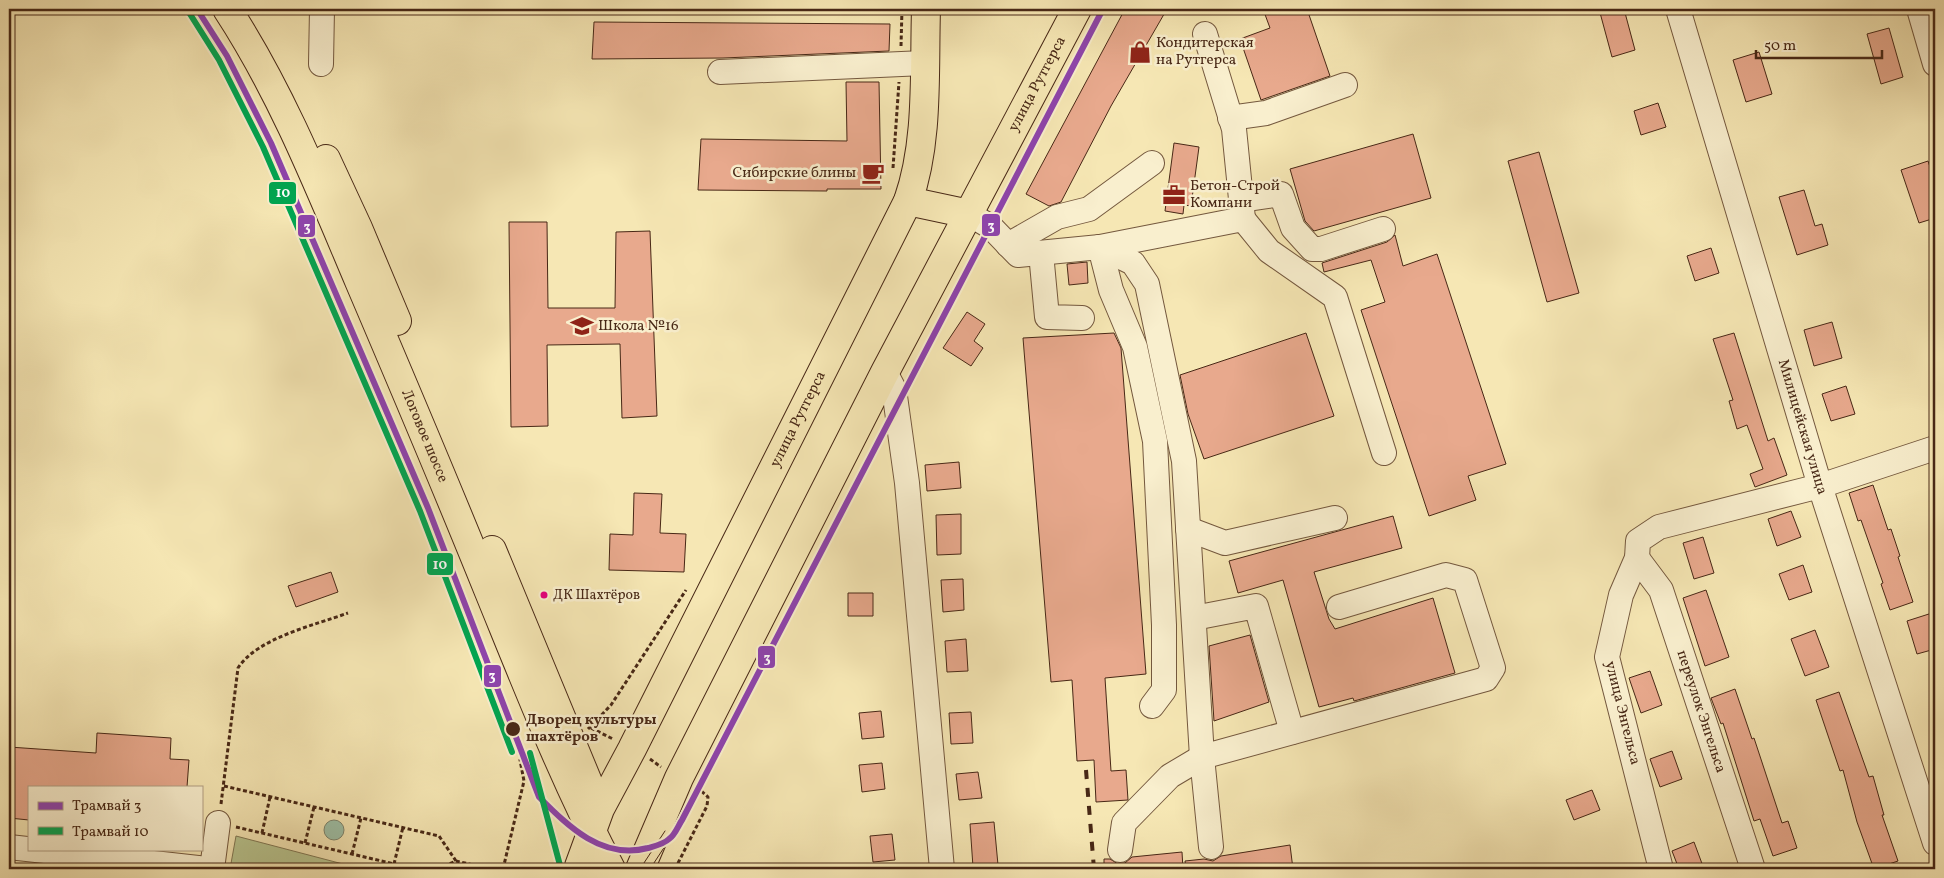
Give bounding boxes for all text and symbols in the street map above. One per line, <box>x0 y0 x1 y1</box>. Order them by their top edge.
scale bar <box>1756 28 1883 60</box>
street label: улица Рутгерса <box>1003 32 1071 136</box>
place label: Кондитерская на Рутгерса <box>1156 33 1254 71</box>
text: 50 m <box>1764 36 1796 57</box>
shop icon: Кондитерская на Рутгерса <box>1127 39 1153 65</box>
cafe icon: Сибирские блины <box>860 160 886 186</box>
place label: Сибирские блины <box>732 163 856 184</box>
place label: Бетон-Строй Компани <box>1190 176 1280 214</box>
line badge: 10 <box>268 181 297 205</box>
office icon: Бетон-Строй Компани <box>1161 182 1187 208</box>
text: 10 <box>276 184 290 203</box>
line badge: 3 <box>981 213 1001 237</box>
line badge: 3 <box>297 214 316 238</box>
text: 3 <box>987 217 995 236</box>
text: 3 <box>303 218 311 237</box>
school or university icon: Школа №16 <box>569 313 595 339</box>
place label: Школа №16 <box>598 316 678 337</box>
street label: Милицейская улица <box>1772 357 1833 497</box>
street label: улица Рутгерса <box>765 367 831 471</box>
street label: Логовое шоссе <box>396 386 453 486</box>
line badge: 10 <box>426 552 454 576</box>
text: 10 <box>433 556 447 575</box>
place label: ДК Шахтёров <box>553 586 640 605</box>
marker: ДК Шахтёров <box>539 590 549 600</box>
line badge: 3 <box>757 645 776 669</box>
street label: переулок Энгельса <box>1671 648 1731 776</box>
text: 3 <box>763 649 771 668</box>
street label: улица Энгельса <box>1599 659 1645 767</box>
line badge: 3 <box>483 664 502 688</box>
text: 3 <box>488 667 496 686</box>
place label: Дворец культуры шахтёров <box>526 710 657 748</box>
marker: Дворец культуры шахтёров <box>504 720 522 738</box>
legend <box>28 786 202 850</box>
text: Трамвай 3 <box>72 796 141 817</box>
text: Трамвай 10 <box>72 822 149 843</box>

